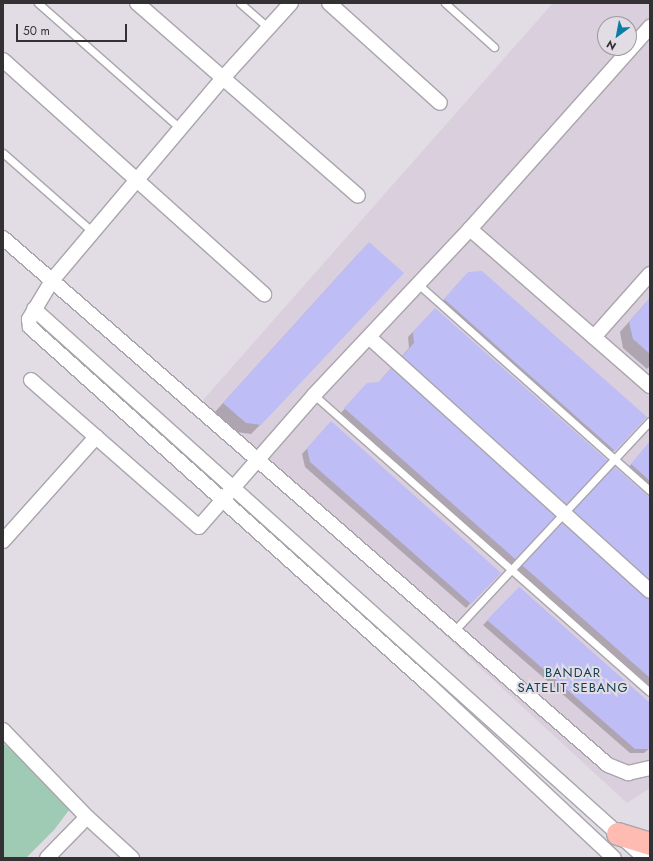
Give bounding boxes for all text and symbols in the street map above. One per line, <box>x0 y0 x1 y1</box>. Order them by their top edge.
scale bar <box>18 16 129 42</box>
north arrow <box>597 16 637 56</box>
text: 50 m <box>23 22 50 40</box>
text: N <box>603 36 619 54</box>
district label: BANDAR SATELIT SEBANG <box>517 666 629 697</box>

